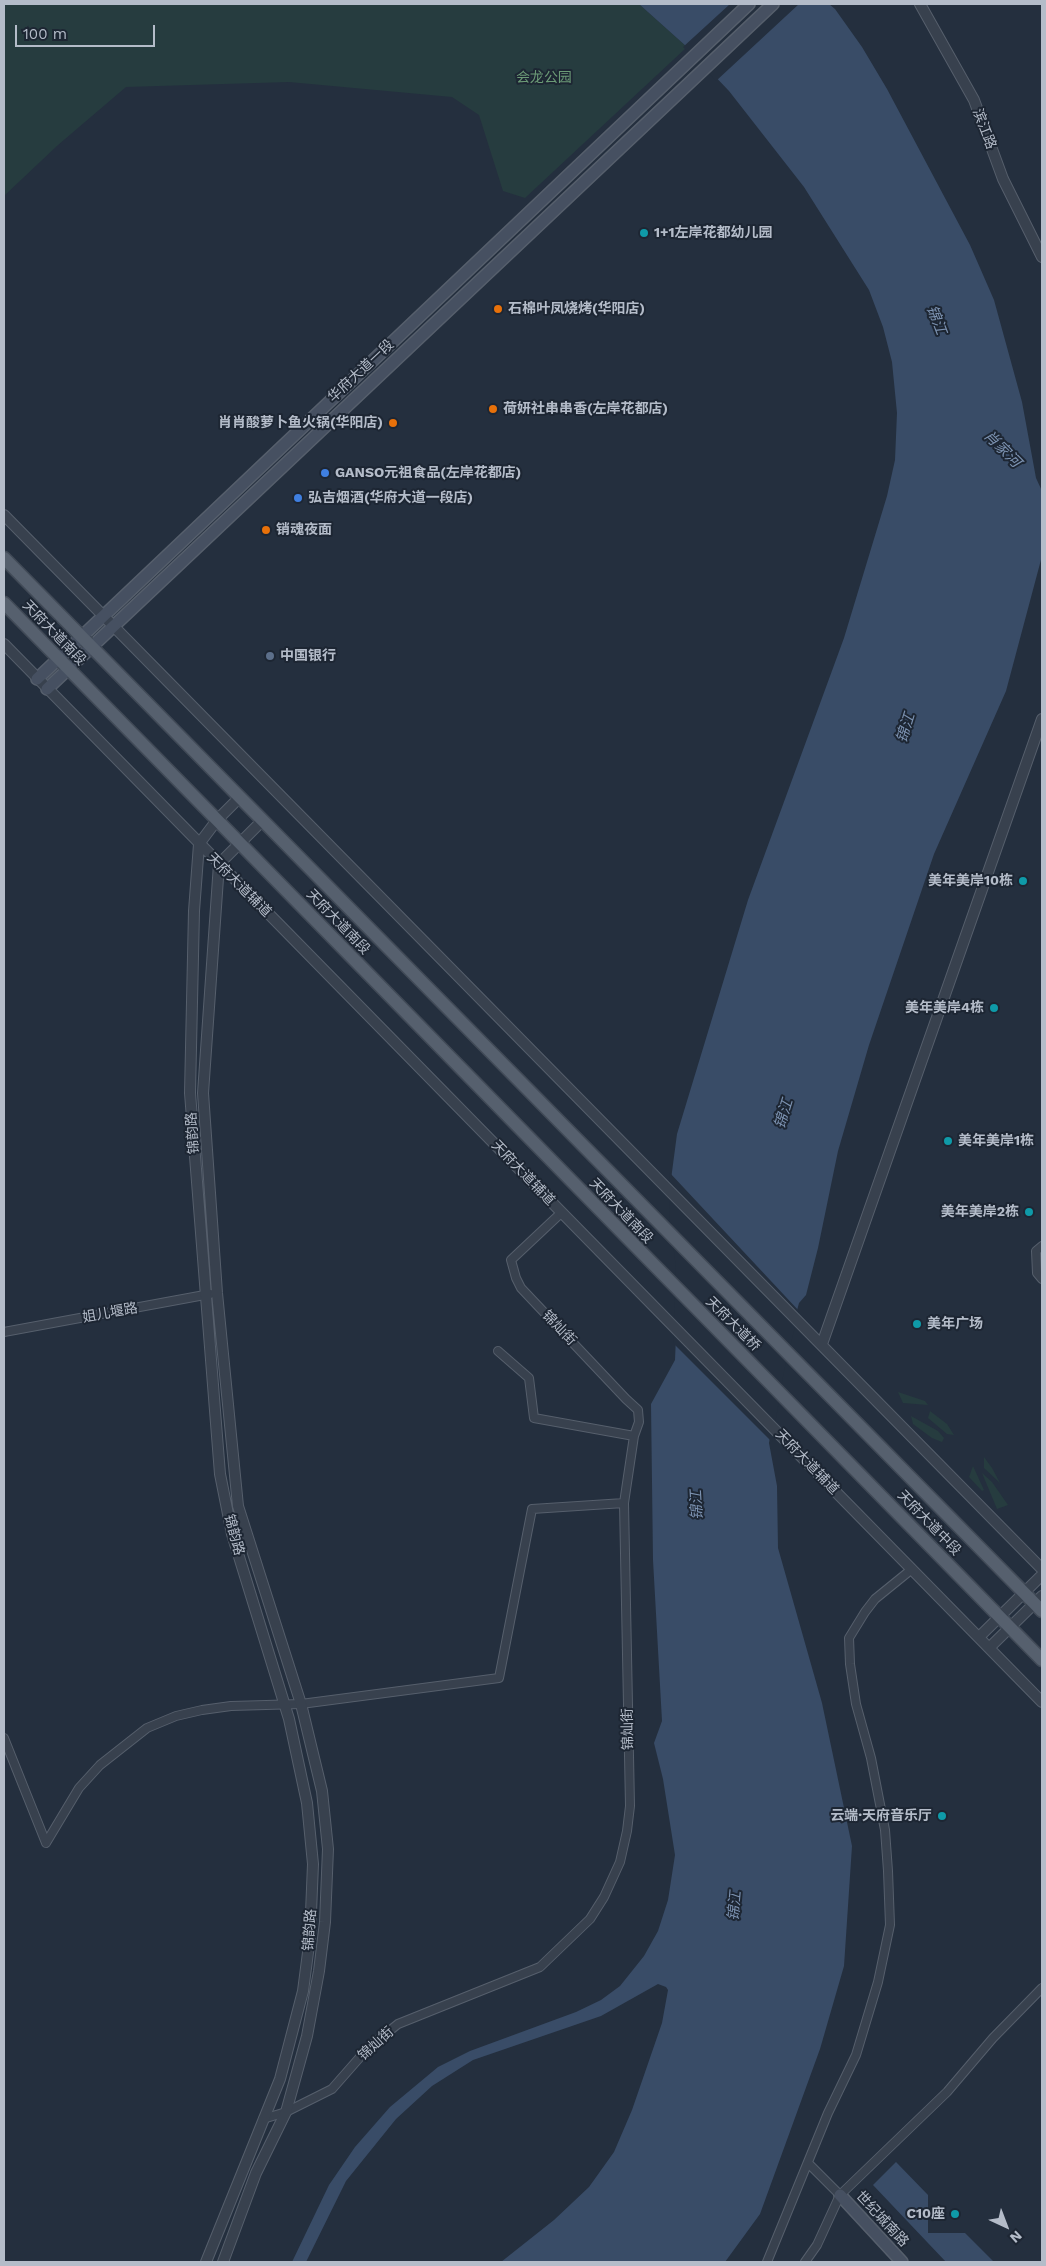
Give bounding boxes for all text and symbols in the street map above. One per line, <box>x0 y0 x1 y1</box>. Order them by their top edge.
scale bar <box>18 15 158 47</box>
text: 100 m <box>23 25 67 43</box>
park label: 会龙公园 <box>516 70 572 86</box>
street label: 滨江路 <box>969 106 999 152</box>
place label: 1+1左岸花都幼儿园 <box>654 225 772 241</box>
marker: 1+1左岸花都幼儿园 <box>638 227 650 239</box>
place label: 石棉叶凤烧烤(华阳店) <box>508 301 645 317</box>
marker: 石棉叶凤烧烤(华阳店) <box>492 303 504 315</box>
water label: 锦江 <box>922 303 950 337</box>
street label: 华府大道一段 <box>325 336 397 406</box>
place label: 荷妍社串串香(左岸花都店) <box>503 401 668 417</box>
marker: 荷妍社串串香(左岸花都店) <box>487 403 499 415</box>
place label: 肖肖酸萝卜鱼火锅(华阳店) <box>218 415 383 431</box>
marker: 肖肖酸萝卜鱼火锅(华阳店) <box>387 417 399 429</box>
water label: 肖家河 <box>980 427 1024 471</box>
place label: GANSO元祖食品(左岸花都店) <box>335 465 521 481</box>
marker: GANSO元祖食品(左岸花都店) <box>319 467 331 479</box>
place label: 弘吉烟酒(华府大道一段店) <box>308 490 473 506</box>
marker: 弘吉烟酒(华府大道一段店) <box>292 492 304 504</box>
place label: 销魂夜面 <box>276 522 332 538</box>
marker: 销魂夜面 <box>260 524 272 536</box>
street label: 天府大道南段 <box>19 597 89 669</box>
place label: 中国银行 <box>280 648 336 664</box>
marker: 中国银行 <box>264 650 276 662</box>
water label: 锦江 <box>893 711 919 745</box>
street label: 天府大道辅道 <box>203 849 275 921</box>
place label: 美年美岸10栋 <box>928 873 1013 889</box>
marker: 美年美岸10栋 <box>1017 875 1029 887</box>
street label: 天府大道南段 <box>303 886 373 958</box>
place label: 美年美岸4栋 <box>905 1000 984 1016</box>
marker: 美年美岸4栋 <box>988 1002 1000 1014</box>
water label: 锦江 <box>771 1097 797 1131</box>
street label: 锦韵路 <box>183 1111 203 1155</box>
place label: 美年美岸1栋 <box>958 1133 1034 1149</box>
marker: 美年美岸1栋 <box>942 1135 954 1147</box>
street label: 天府大道辅道 <box>488 1137 558 1209</box>
street label: 天府大道南段 <box>586 1175 656 1247</box>
place label: 美年美岸2栋 <box>941 1204 1019 1220</box>
marker: 美年美岸2栋 <box>1023 1206 1035 1218</box>
street label: 天府大道桥 <box>702 1293 764 1355</box>
street label: 姐儿堰路 <box>81 1300 139 1326</box>
street label: 锦灿街 <box>538 1307 580 1349</box>
place label: 美年广场 <box>927 1316 983 1332</box>
marker: 美年广场 <box>911 1318 923 1330</box>
street label: 天府大道辅道 <box>772 1426 842 1498</box>
street label: 天府大道中段 <box>894 1487 964 1559</box>
water label: 锦江 <box>687 1490 707 1520</box>
street label: 锦韵路 <box>220 1513 248 1557</box>
street label: 锦灿街 <box>619 1708 637 1750</box>
place label: 云端·天府音乐厅 <box>830 1808 932 1824</box>
marker: 云端·天府音乐厅 <box>936 1810 948 1822</box>
water label: 锦江 <box>725 1890 745 1922</box>
street label: 锦韵路 <box>300 1908 320 1952</box>
street label: 锦灿街 <box>355 2024 397 2064</box>
street label: 世纪城南路 <box>852 2188 912 2250</box>
north arrow <box>981 2201 1031 2251</box>
place label: C10座 <box>906 2206 945 2222</box>
marker: C10座 <box>949 2208 961 2220</box>
text: N <box>1007 2228 1025 2246</box>

